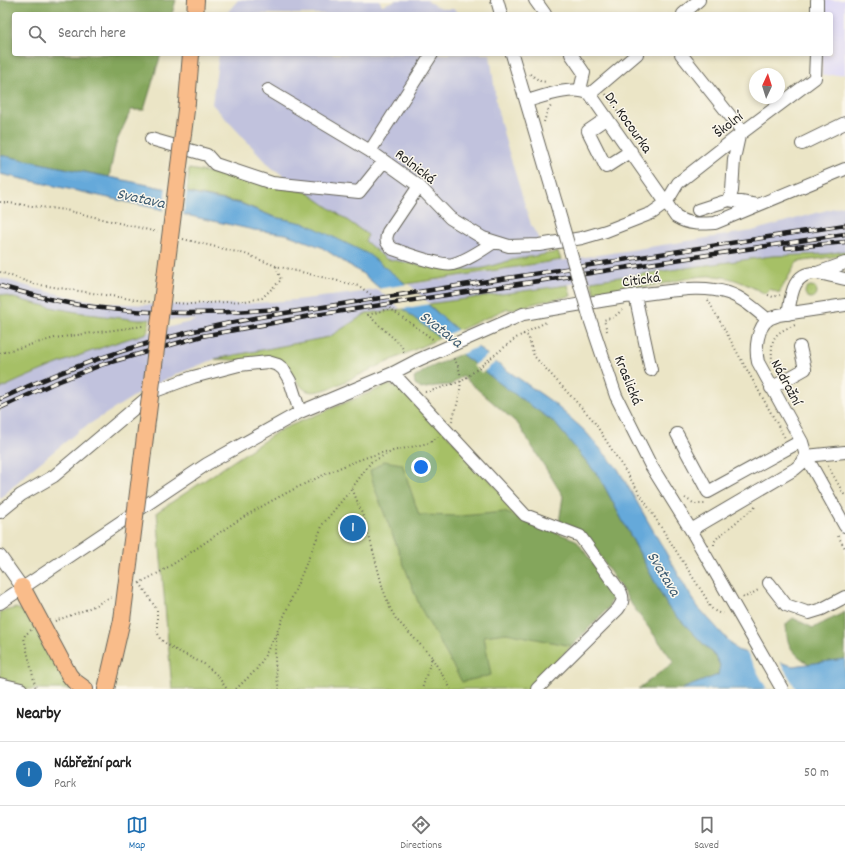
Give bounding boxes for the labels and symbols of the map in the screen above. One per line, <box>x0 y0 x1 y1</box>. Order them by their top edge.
north arrow <box>749 68 785 104</box>
street label: Dr. Kocourka <box>598 88 657 159</box>
street label: Školní <box>710 106 750 144</box>
street label: Rolnická <box>390 144 440 191</box>
water label: Svatava <box>114 183 168 216</box>
street label: Citická <box>621 267 662 295</box>
water label: Svatava <box>414 306 468 355</box>
street label: Kraslická <box>607 353 647 409</box>
street label: Nádražní <box>764 356 807 411</box>
your location <box>411 457 431 477</box>
pin: 1 <box>340 513 366 543</box>
water label: Svatava <box>640 547 686 602</box>

